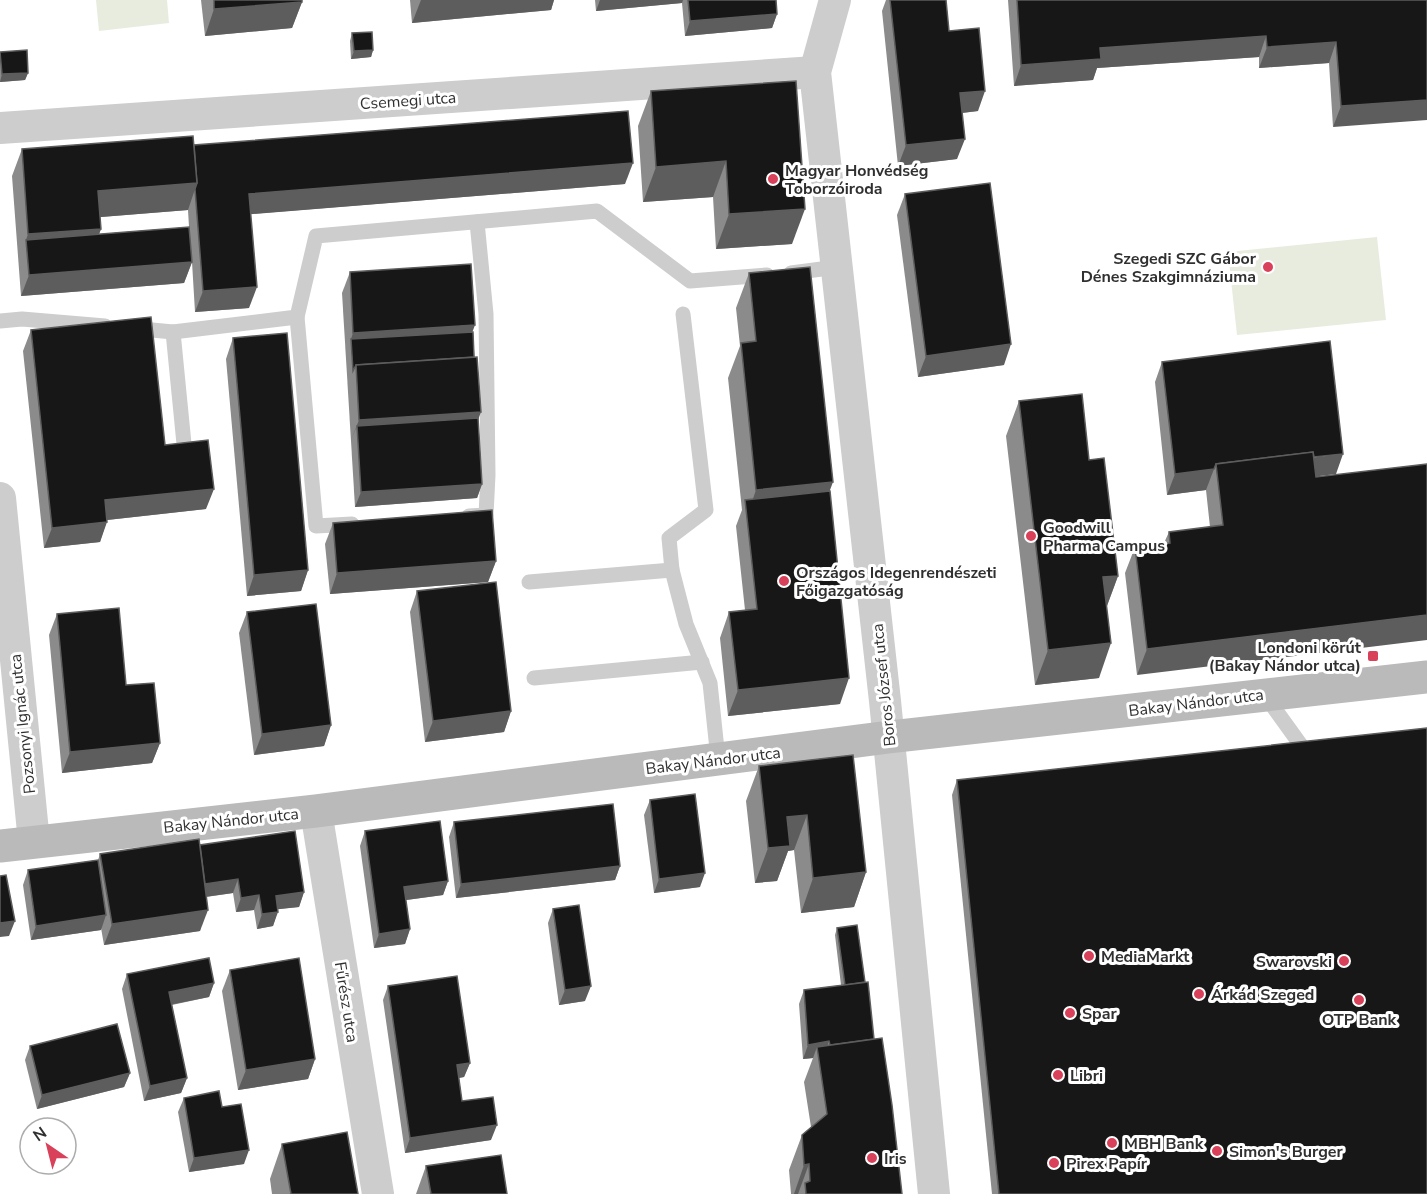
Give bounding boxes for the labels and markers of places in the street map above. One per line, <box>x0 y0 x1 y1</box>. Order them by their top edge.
place label: Magyar Honvédség Toborzóiroda <box>785 160 928 200</box>
marker: Magyar Honvédség Toborzóiroda <box>766 172 780 186</box>
place label: Szegedi SZC Gábor Dénes Szakgimnáziuma <box>1081 248 1257 288</box>
marker: Szegedi SZC Gábor Dénes Szakgimnáziuma <box>1261 260 1275 274</box>
place label: Goodwill Pharma Campus <box>1043 517 1165 557</box>
marker: Goodwill Pharma Campus <box>1024 529 1038 543</box>
place label: Országos Idegenrendészeti Főigazgatóság <box>796 562 997 602</box>
marker: Országos Idegenrendészeti Főigazgatóság <box>777 574 791 588</box>
place label: Londoni körút (Bakay Nándor utca) <box>1209 637 1362 677</box>
marker: Londoni körút (Bakay Nándor utca) <box>1366 649 1380 663</box>
place label: MediaMarkt <box>1101 946 1190 968</box>
marker: MediaMarkt <box>1082 949 1096 963</box>
place label: Swarovski <box>1256 951 1332 973</box>
marker: Swarovski <box>1337 954 1351 968</box>
place label: Árkád Szeged <box>1211 984 1314 1006</box>
marker: Árkád Szeged <box>1192 987 1206 1001</box>
marker: OTP Bank <box>1352 993 1366 1007</box>
place label: Spar <box>1082 1003 1117 1025</box>
marker: Spar <box>1063 1006 1077 1020</box>
place label: OTP Bank <box>1322 1009 1397 1031</box>
place label: Libri <box>1070 1065 1103 1087</box>
marker: Libri <box>1051 1068 1065 1082</box>
place label: MBH Bank <box>1124 1133 1204 1155</box>
marker: MBH Bank <box>1105 1136 1119 1150</box>
place label: Simon's Burger <box>1229 1141 1344 1163</box>
marker: Simon's Burger <box>1210 1144 1224 1158</box>
place label: Iris <box>884 1148 907 1170</box>
marker: Iris <box>865 1151 879 1165</box>
place label: Pirex Papír <box>1066 1153 1148 1175</box>
marker: Pirex Papír <box>1047 1156 1061 1170</box>

